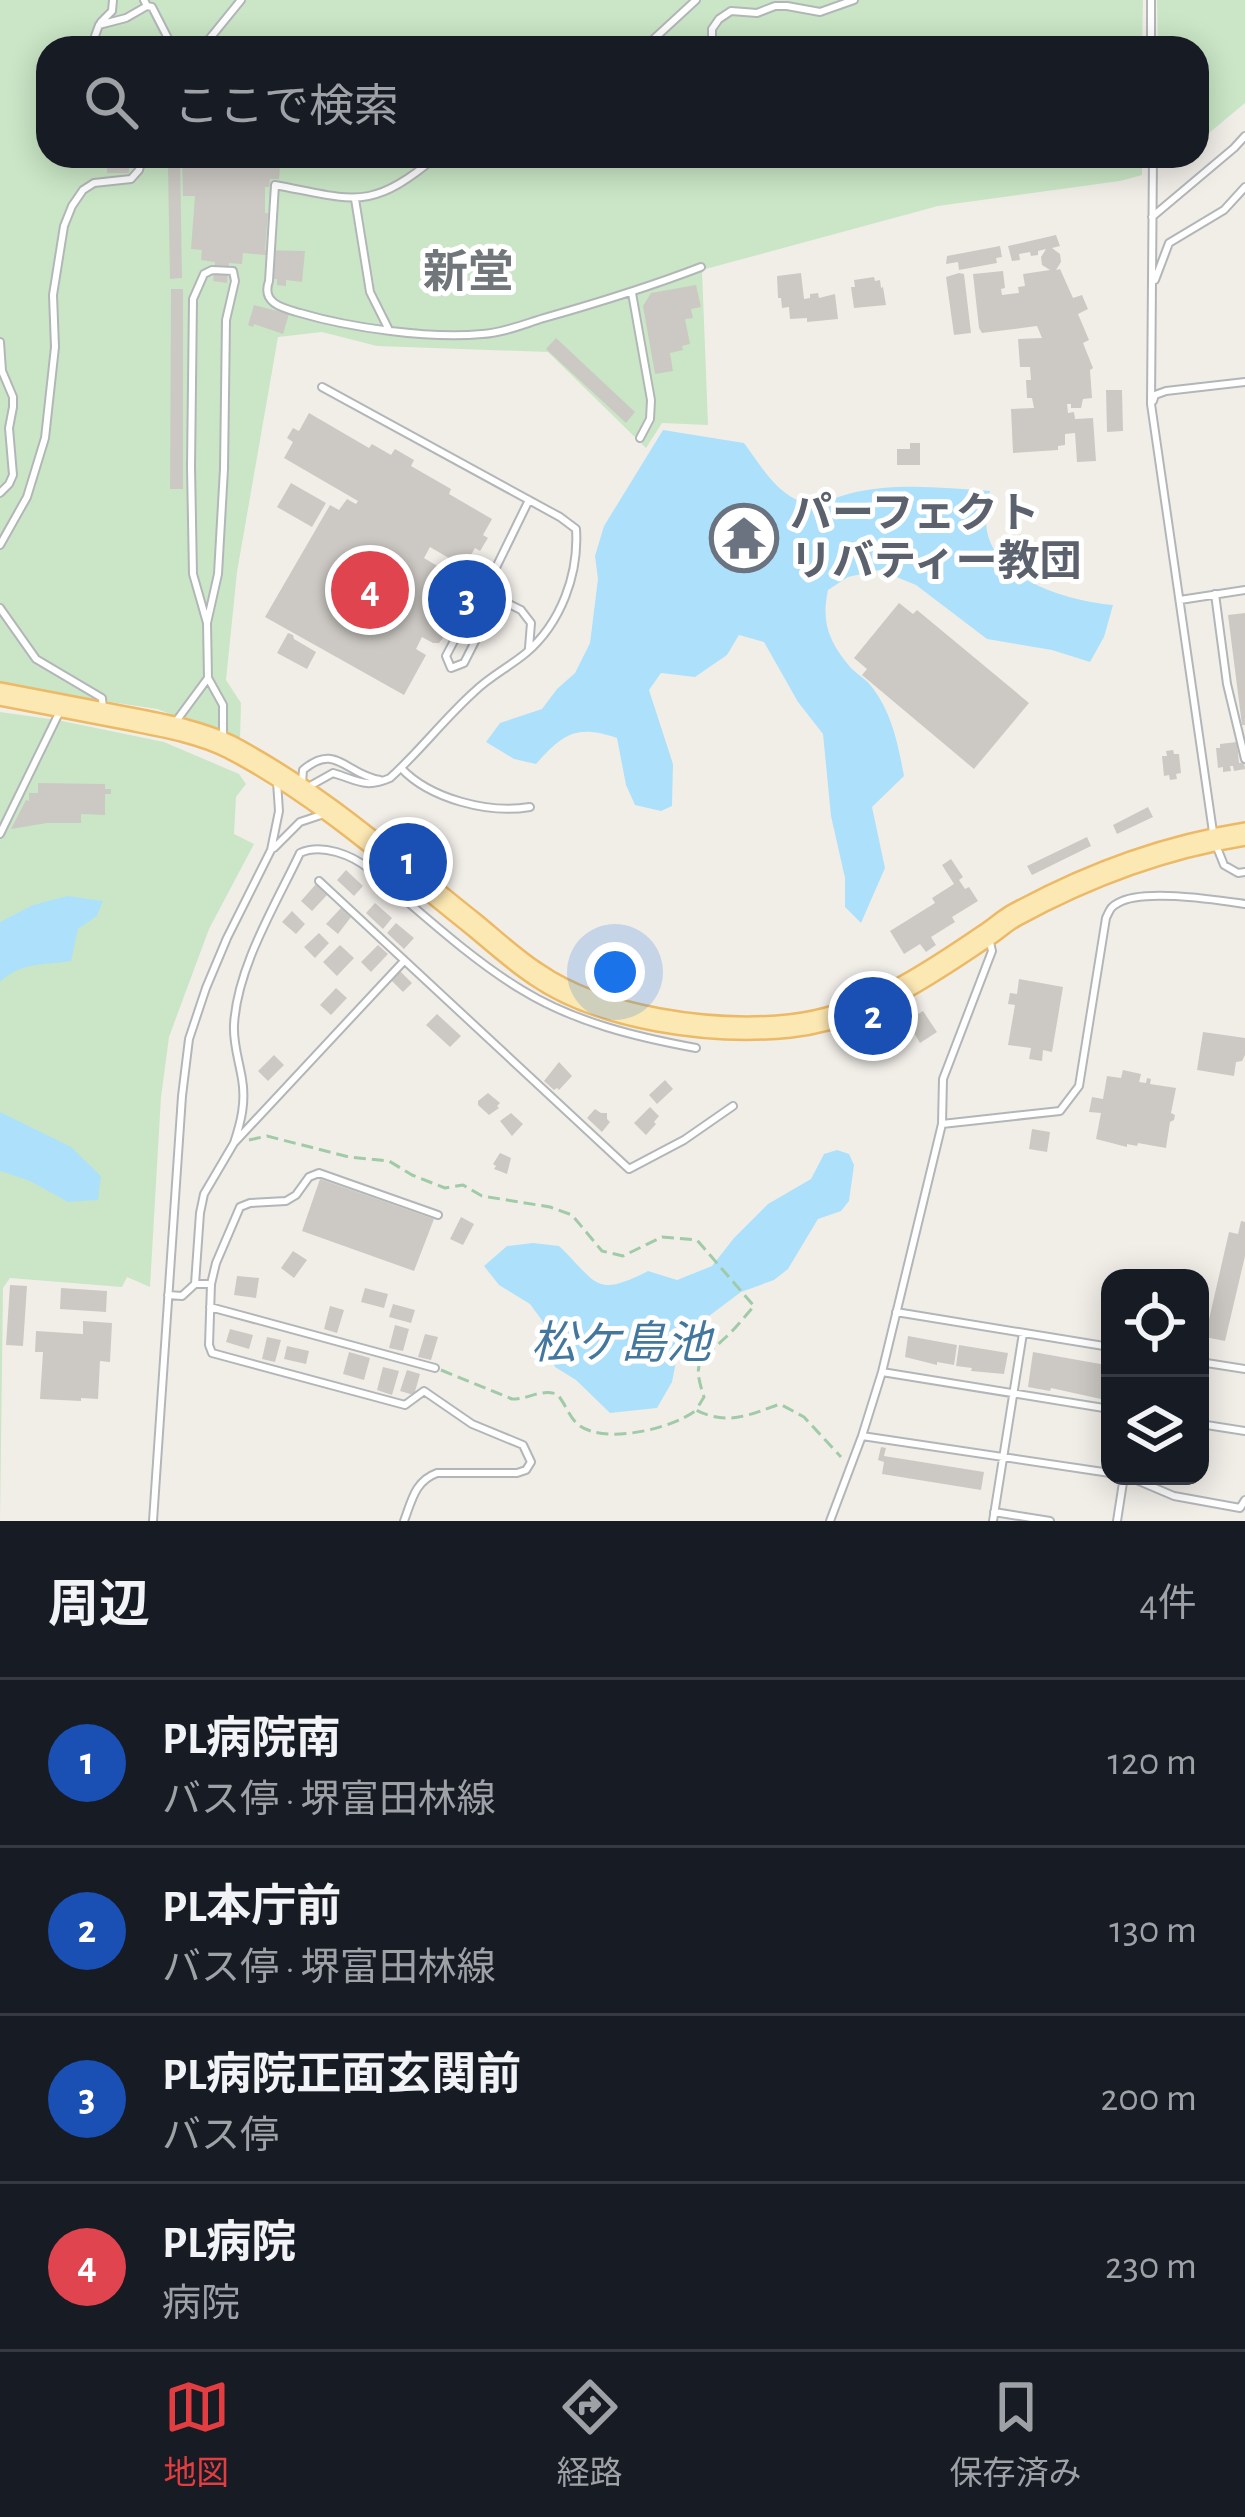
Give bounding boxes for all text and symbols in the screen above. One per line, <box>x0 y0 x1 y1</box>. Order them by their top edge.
search box <box>36 36 1209 168</box>
icon: search <box>78 69 144 135</box>
text: ここで検索 <box>174 85 399 130</box>
district label: 新堂 <box>423 248 513 296</box>
place label: パーフェクト リバティー教団 <box>790 491 1081 583</box>
temple icon: パーフェクト リバティー教団 <box>709 503 779 573</box>
pin: 4 <box>331 545 409 635</box>
pin: 3 <box>428 554 506 644</box>
pin: 1 <box>369 817 447 907</box>
your location <box>585 942 645 1002</box>
pin: 2 <box>834 971 912 1061</box>
map controls <box>1101 1269 1209 1485</box>
button: locate <box>1101 1269 1209 1377</box>
water label: 松ケ島池 <box>531 1320 715 1367</box>
button: layers <box>1101 1377 1209 1485</box>
text: 周辺 <box>48 1580 150 1631</box>
text: 4件 <box>1139 1585 1197 1624</box>
text: PL病院南 <box>162 1717 341 1762</box>
text: 1 <box>80 1743 94 1782</box>
text: 120 m <box>1108 1743 1197 1782</box>
text: バス停 · 堺富田林線 <box>162 1781 496 1820</box>
text: PL本庁前 <box>162 1885 341 1930</box>
text: 2 <box>78 1911 96 1950</box>
text: 130 m <box>1109 1911 1197 1950</box>
text: バス停 · 堺富田林線 <box>162 1949 496 1988</box>
text: PL病院正面玄関前 <box>162 2053 521 2098</box>
text: 3 <box>79 2079 95 2118</box>
text: 200 m <box>1100 2079 1197 2118</box>
text: バス停 <box>162 2117 279 2156</box>
text: PL病院 <box>162 2221 296 2266</box>
text: 4 <box>77 2247 97 2286</box>
text: 230 m <box>1105 2247 1197 2286</box>
text: 病院 <box>162 2285 240 2324</box>
tab: 地図 <box>164 2374 230 2495</box>
tab: 経路 <box>557 2374 623 2495</box>
tab: 保存済み <box>950 2374 1082 2495</box>

